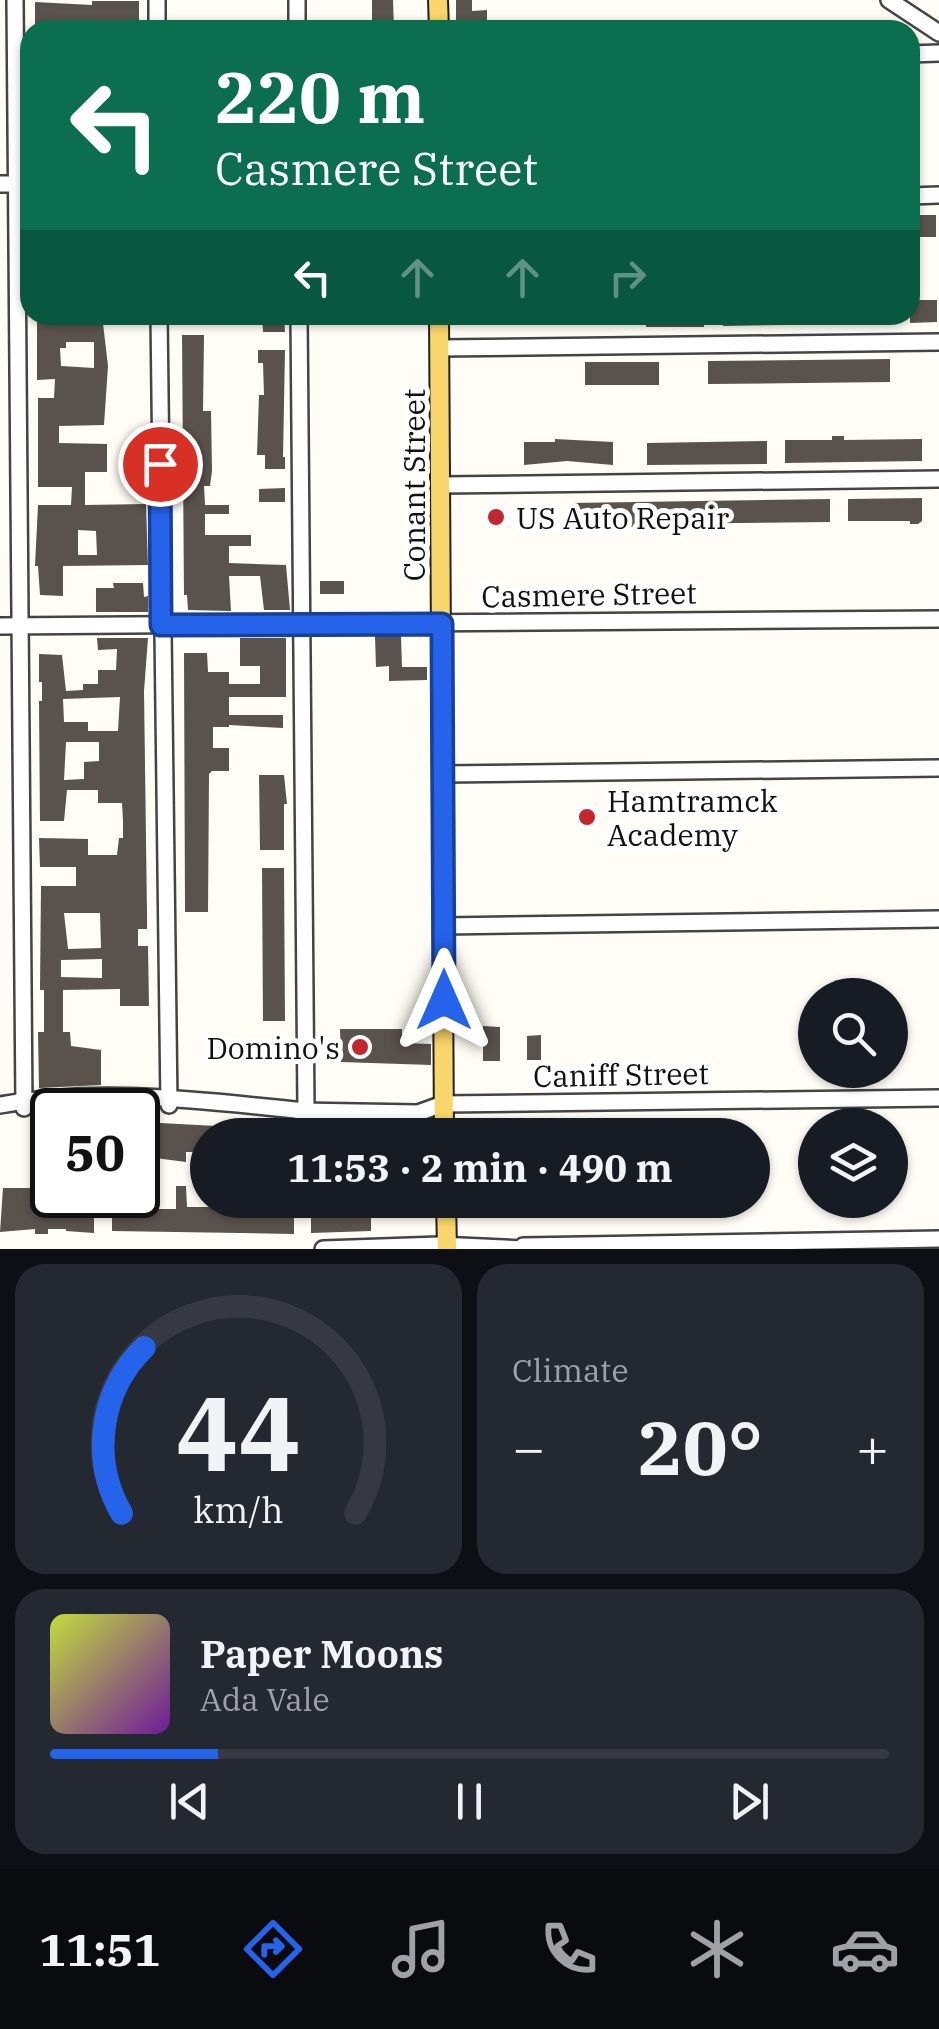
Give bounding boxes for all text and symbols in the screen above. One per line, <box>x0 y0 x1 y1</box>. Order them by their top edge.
text: 220 m <box>215 51 425 142</box>
icon: left <box>50 60 180 190</box>
text: Casmere Street <box>215 139 538 197</box>
icon: left <box>285 250 340 305</box>
icon: ahead <box>390 250 445 305</box>
icon: ahead <box>495 250 550 305</box>
icon: right <box>600 250 655 305</box>
street label: Conant Street <box>394 389 433 581</box>
pin <box>118 422 203 507</box>
icon: arrive <box>133 437 188 492</box>
place label: US Auto Repair <box>516 498 729 537</box>
marker: US Auto Repair <box>485 506 507 528</box>
street label: Casmere Street <box>481 573 697 615</box>
place label: Hamtramck Academy <box>607 781 778 854</box>
marker: Hamtramck Academy <box>576 806 598 828</box>
position arrow <box>392 948 496 1052</box>
map controls <box>798 978 908 1218</box>
button: search <box>798 978 908 1088</box>
place label: Domino's <box>207 1028 340 1067</box>
marker: Domino's <box>349 1036 371 1058</box>
street label: Caniff Street <box>533 1053 709 1095</box>
speed limit sign: 50 <box>30 1088 160 1218</box>
button: layers <box>798 1108 908 1218</box>
text: 11:53 · 2 min · 490 m <box>287 1143 673 1192</box>
text: Climate <box>512 1349 629 1391</box>
text: 44 <box>176 1364 301 1500</box>
text: 20° <box>638 1398 763 1496</box>
text: − <box>512 1412 545 1483</box>
text: + <box>856 1412 889 1483</box>
text: km/h <box>193 1486 284 1533</box>
text: Paper Moons <box>200 1629 443 1678</box>
text: Ada Vale <box>200 1678 330 1720</box>
icon: previous <box>162 1774 217 1829</box>
icon: pause <box>442 1774 497 1829</box>
icon: next <box>722 1774 777 1829</box>
icon: directions <box>238 1914 308 1984</box>
icon: music <box>386 1914 456 1984</box>
icon: phone <box>534 1914 604 1984</box>
icon: climate <box>682 1914 752 1984</box>
icon: car <box>830 1914 900 1984</box>
text: 11:51 <box>39 1920 161 1978</box>

